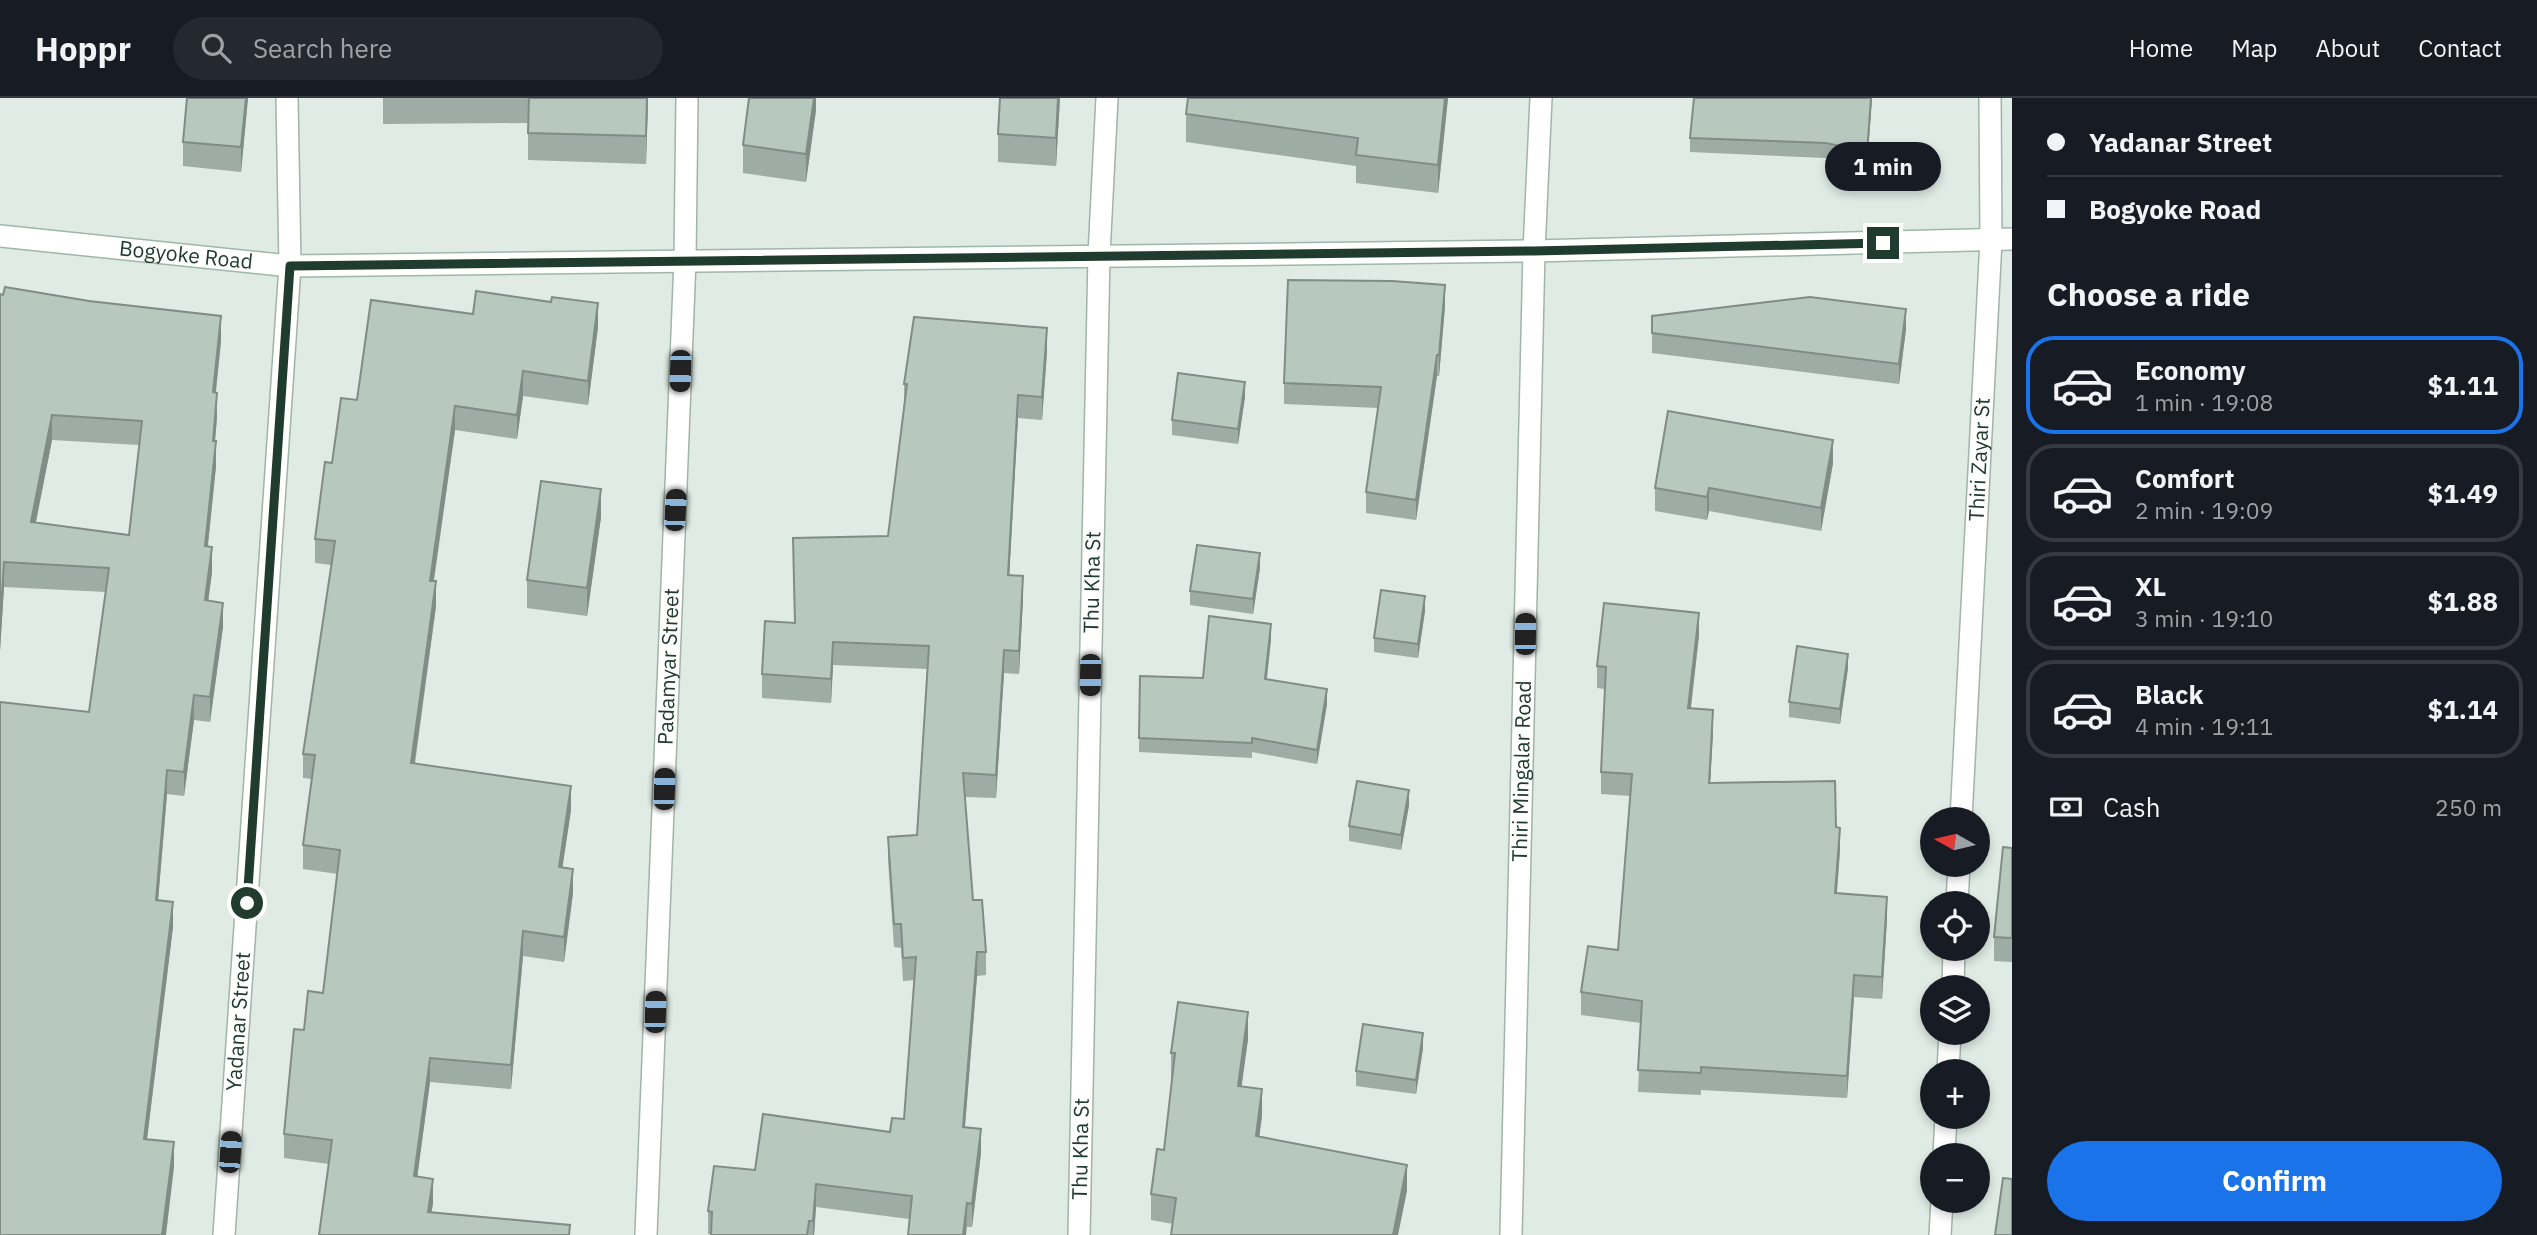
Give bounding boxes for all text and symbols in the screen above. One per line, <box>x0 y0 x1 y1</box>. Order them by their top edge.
search box <box>173 17 663 80</box>
text: Hoppr <box>35 27 131 70</box>
icon: search <box>197 29 235 67</box>
text: Search here <box>253 31 392 65</box>
text: Home <box>2129 32 2193 64</box>
text: Map <box>2231 32 2277 64</box>
text: About <box>2315 32 2380 64</box>
text: Contact <box>2418 32 2502 64</box>
text: Yadanar Street <box>2089 125 2272 159</box>
callout: 1 min <box>1825 142 1941 190</box>
text: 1 min <box>1853 151 1913 181</box>
text: Bogyoke Road <box>2089 192 2261 226</box>
route end <box>1867 227 1899 259</box>
street label: Bogyoke Road <box>118 233 254 275</box>
text: Choose a ride <box>2047 273 2250 315</box>
car <box>669 350 692 392</box>
text: Economy <box>2135 353 2246 387</box>
icon: car <box>2051 354 2114 417</box>
text: $1.11 <box>2428 368 2498 402</box>
text: 1 min · 19:08 <box>2135 387 2273 417</box>
street label: Thiri Zayar St <box>1961 397 1996 522</box>
text: Comfort <box>2135 461 2234 495</box>
icon: car <box>2051 462 2114 525</box>
text: $1.49 <box>2428 476 2498 510</box>
car <box>664 488 687 532</box>
text: 2 min · 19:09 <box>2135 495 2273 525</box>
street label: Thu Kha St <box>1076 531 1106 633</box>
text: XL <box>2135 569 2166 603</box>
icon: car <box>2051 570 2114 633</box>
text: $1.88 <box>2428 584 2498 618</box>
street label: Padamyar Street <box>651 587 685 745</box>
text: 3 min · 19:10 <box>2135 603 2273 633</box>
car <box>1515 613 1536 655</box>
car <box>1080 654 1101 696</box>
text: Black <box>2135 677 2203 711</box>
icon: car <box>2051 678 2114 741</box>
street label: Thiri Mingalar Road <box>1505 680 1537 862</box>
text: $1.14 <box>2428 692 2498 726</box>
text: 4 min · 19:11 <box>2135 711 2273 741</box>
car <box>653 768 676 810</box>
icon: cash <box>2047 788 2085 826</box>
text: Cash <box>2103 790 2160 824</box>
text: 250 m <box>2435 792 2502 822</box>
north arrow <box>1920 807 1990 877</box>
map controls <box>1920 807 1990 1213</box>
route start <box>231 887 263 919</box>
button: locate <box>1920 891 1990 961</box>
street label: Yadanar Street <box>219 951 256 1092</box>
button: layers <box>1920 975 1990 1045</box>
car <box>644 991 667 1033</box>
button: + <box>1920 1059 1990 1129</box>
street label: Thu Kha St <box>1065 1098 1095 1200</box>
car <box>219 1130 242 1174</box>
button: Confirm <box>2047 1141 2502 1221</box>
button: − <box>1920 1143 1990 1213</box>

